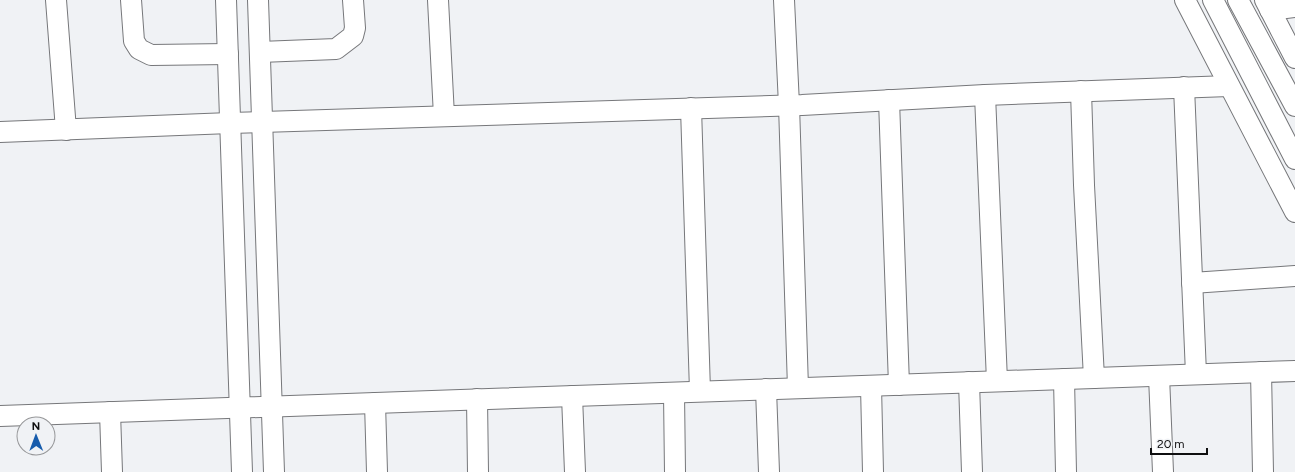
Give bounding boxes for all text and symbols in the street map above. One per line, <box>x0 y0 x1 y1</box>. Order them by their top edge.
north arrow <box>16 416 56 456</box>
text: N <box>31 420 40 433</box>
scale bar <box>1151 430 1207 456</box>
text: 20 m <box>1157 437 1185 451</box>

